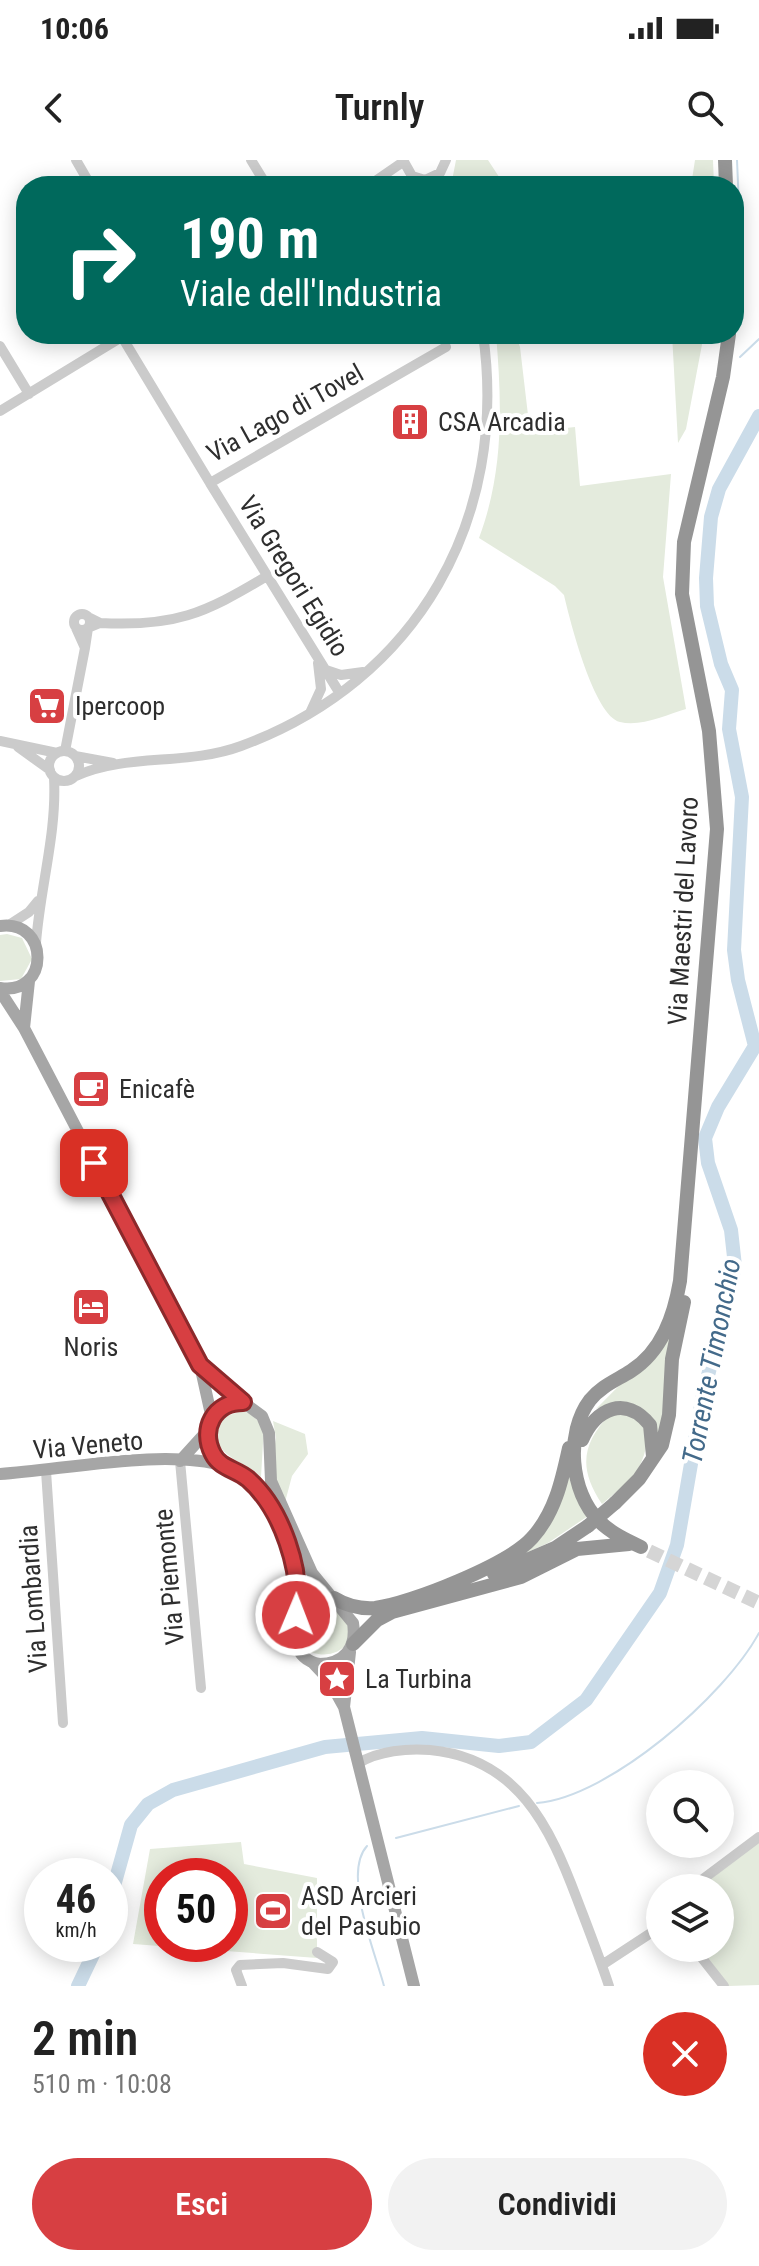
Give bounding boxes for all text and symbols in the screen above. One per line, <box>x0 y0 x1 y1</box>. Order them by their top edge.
text: 10:06 <box>40 11 109 46</box>
icon: back <box>32 86 76 130</box>
icon: search <box>683 86 727 130</box>
text: Turnly <box>335 87 424 129</box>
text: 190 m <box>180 206 319 272</box>
icon: right <box>48 208 152 312</box>
text: Viale dell'Industria <box>180 273 442 315</box>
street label: Via Lago di Tovel <box>202 358 368 468</box>
building icon: CSA Arcadia <box>389 401 431 443</box>
place label: CSA Arcadia <box>438 407 566 437</box>
street label: Via Gregori Egidio <box>233 490 355 662</box>
supermarket icon: Ipercoop <box>26 685 68 727</box>
place label: Ipercoop <box>75 691 165 721</box>
street label: Via Maestri del Lavoro <box>662 796 704 1026</box>
cafe icon: Enicafè <box>70 1068 112 1110</box>
place label: Enicafè <box>119 1074 195 1104</box>
pin <box>60 1129 128 1197</box>
icon: arrive <box>72 1141 116 1185</box>
water label: Torrente Timonchio <box>675 1256 748 1466</box>
hotel icon: Noris <box>70 1286 112 1328</box>
place label: Noris <box>64 1332 118 1362</box>
street label: Via Veneto <box>32 1425 144 1465</box>
street label: Via Piemonte <box>148 1508 190 1646</box>
street label: Via Lombardia <box>13 1524 53 1674</box>
position arrow <box>254 1573 338 1657</box>
place icon: La Turbina <box>316 1658 358 1700</box>
place label: La Turbina <box>365 1664 472 1694</box>
map controls <box>646 1770 734 1962</box>
button: search <box>646 1770 734 1858</box>
speed limit sign: 50 <box>144 1858 248 1962</box>
button: layers <box>646 1874 734 1962</box>
text: 46 <box>56 1876 96 1923</box>
place label: ASD Arcieri del Pasubio <box>301 1881 421 1941</box>
sports icon: ASD Arcieri del Pasubio <box>252 1890 294 1932</box>
text: km/h <box>55 1918 97 1942</box>
text: 2 min <box>32 2010 138 2067</box>
button: close <box>643 2012 727 2096</box>
text: 510 m · 10:08 <box>32 2069 172 2099</box>
button: Esci <box>32 2158 372 2250</box>
button: Condividi <box>388 2158 727 2250</box>

